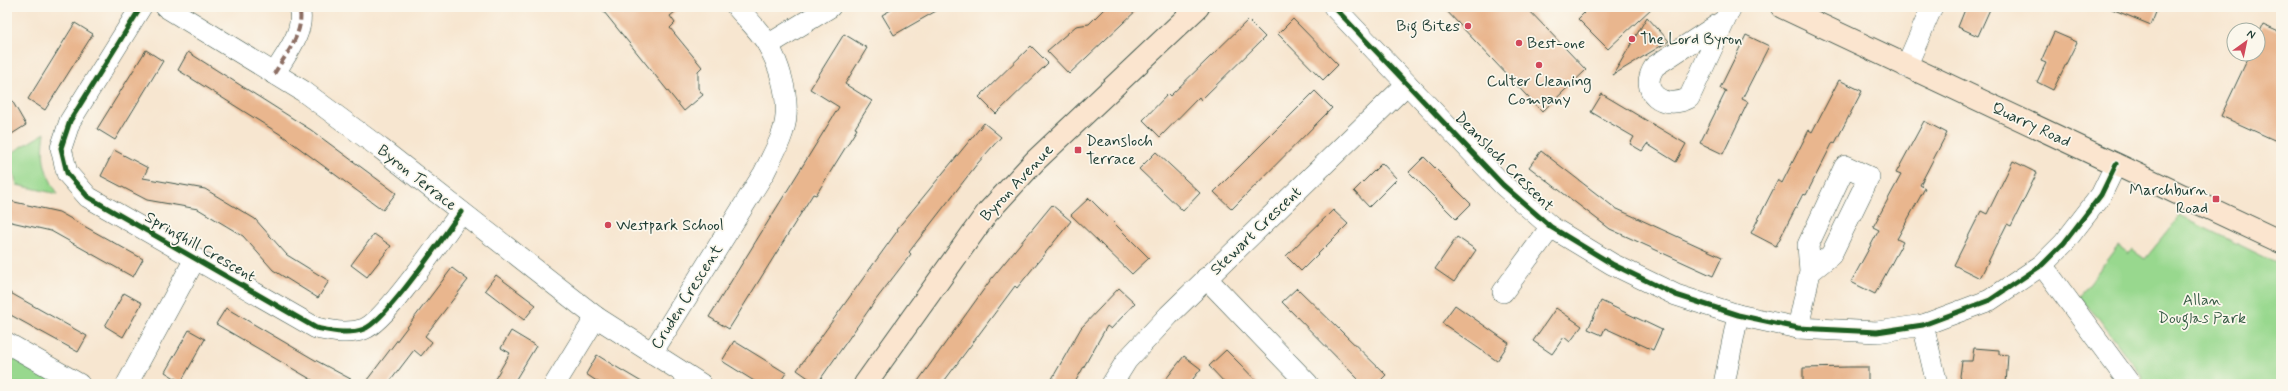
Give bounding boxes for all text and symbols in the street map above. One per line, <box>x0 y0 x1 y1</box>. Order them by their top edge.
place label: Big Bites <box>1396 16 1460 38</box>
marker: Big Bites <box>1463 21 1473 31</box>
north arrow <box>2226 22 2266 62</box>
text: N <box>2244 27 2258 42</box>
place label: The Lord Byron <box>1640 29 1742 50</box>
place label: Best-one <box>1527 33 1585 54</box>
marker: The Lord Byron <box>1627 34 1637 44</box>
marker: Best-one <box>1514 38 1524 48</box>
marker: Culter Cleaning Company <box>1534 60 1544 70</box>
place label: Culter Cleaning Company <box>1487 71 1592 110</box>
street label: Quarry Road <box>1988 98 2074 152</box>
street label: Deansloch Crescent <box>1450 108 1559 217</box>
place label: Deansloch Terrace <box>1086 131 1153 170</box>
street label: Byron Terrace <box>373 140 462 216</box>
street label: Byron Avenue <box>976 140 1058 226</box>
marker: Deansloch Terrace <box>1073 145 1083 155</box>
place label: Marchburn Road <box>2129 180 2208 219</box>
street label: Stewart Crescent <box>1206 182 1306 280</box>
marker: Marchburn Road <box>2211 194 2221 204</box>
street label: Springhill Crescent <box>140 207 259 288</box>
place label: Westpark School <box>616 215 724 236</box>
marker: Westpark School <box>603 220 613 230</box>
street label: Cruden Crescent <box>646 240 728 354</box>
park label: Allan Douglas Park <box>2158 290 2246 330</box>

